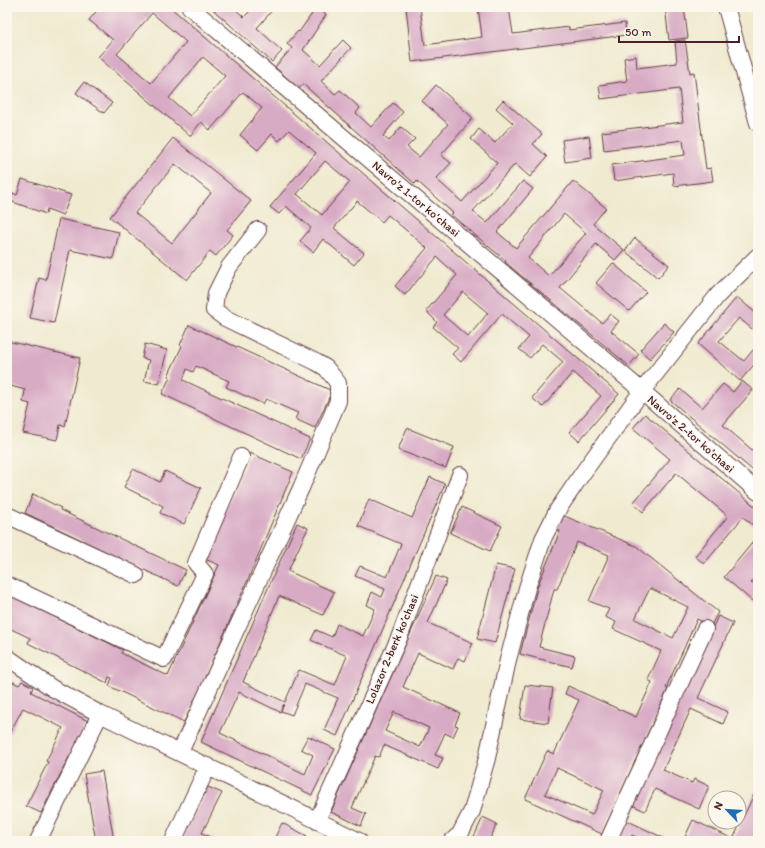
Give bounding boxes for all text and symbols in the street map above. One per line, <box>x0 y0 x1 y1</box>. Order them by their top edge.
scale bar <box>619 18 739 44</box>
text: 50 m <box>625 25 651 39</box>
street label: Navro'z 1-tor ko‘chasi <box>369 158 463 240</box>
street label: Navro'z 2-tor koʼchasi <box>645 392 737 476</box>
street label: Lolazor 2-berk koʼchasi <box>363 592 421 706</box>
north arrow <box>707 790 747 830</box>
text: N <box>711 800 726 812</box>

